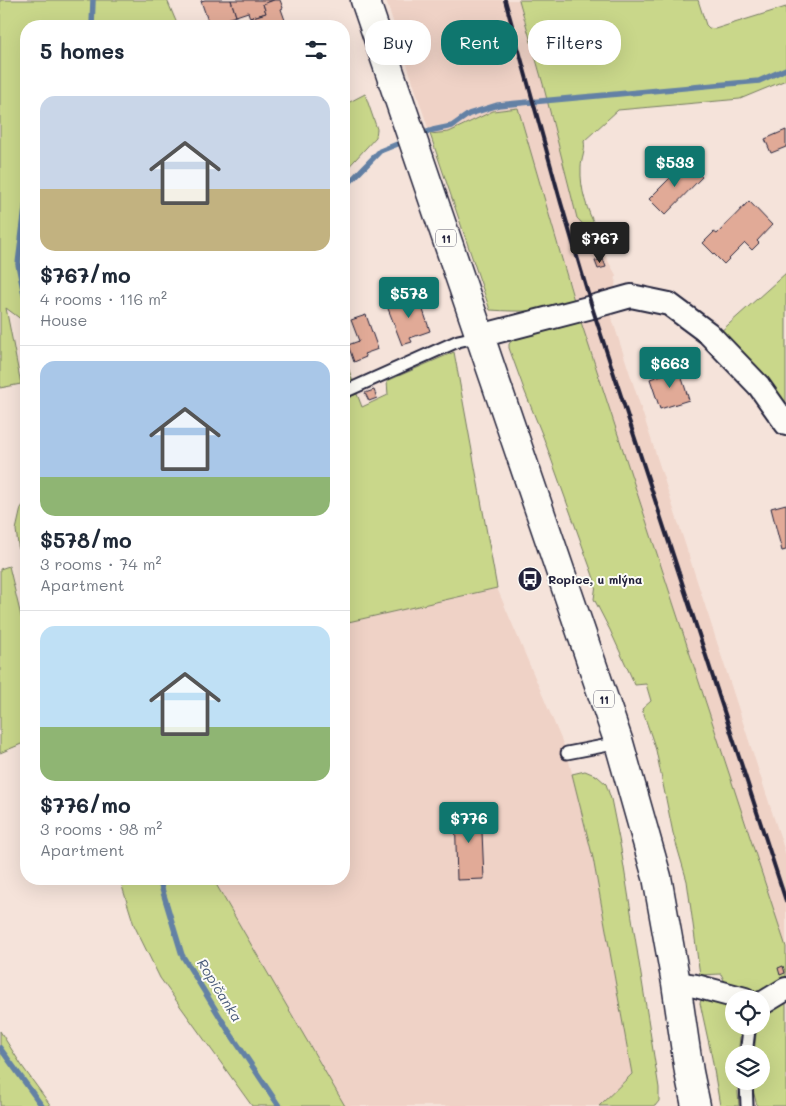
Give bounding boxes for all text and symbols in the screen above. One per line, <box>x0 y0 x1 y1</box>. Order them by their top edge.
chip: Buy <box>365 20 431 65</box>
chip: Rent <box>441 20 518 65</box>
chip: Filters <box>528 20 621 65</box>
icon: filters <box>302 36 330 64</box>
text: 5 homes <box>40 37 125 64</box>
icon: home <box>140 128 230 218</box>
pin: $533 <box>645 146 705 188</box>
text: $533 <box>656 151 694 172</box>
pin: $767 <box>570 222 630 264</box>
text: $767 <box>581 227 619 248</box>
road number: 11 <box>436 230 456 247</box>
text: $767/mo <box>40 261 131 288</box>
pin: $578 <box>379 276 439 319</box>
text: $578 <box>390 282 428 303</box>
text: 4 rooms · 116 m² <box>40 288 167 309</box>
text: House <box>40 309 87 330</box>
pin: $663 <box>640 346 700 389</box>
text: $663 <box>651 352 689 373</box>
icon: home <box>140 394 230 484</box>
text: $578/mo <box>40 526 132 553</box>
text: 3 rooms · 74 m² <box>40 553 161 574</box>
bus stop icon: Ropice, u mlýna <box>517 566 543 592</box>
place label: Ropice, u mlýna <box>548 571 642 587</box>
text: Apartment <box>40 574 125 595</box>
icon: home <box>140 659 230 749</box>
road number: 11 <box>594 691 614 708</box>
text: $776/mo <box>40 791 131 818</box>
pin: $776 <box>439 802 499 844</box>
text: $776 <box>450 807 488 828</box>
text: 3 rooms · 98 m² <box>40 818 162 839</box>
text: Apartment <box>40 839 125 860</box>
water label: Ropičanka <box>193 955 247 1025</box>
map controls <box>725 990 770 1090</box>
button: locate <box>725 990 770 1035</box>
button: layers <box>725 1045 770 1090</box>

